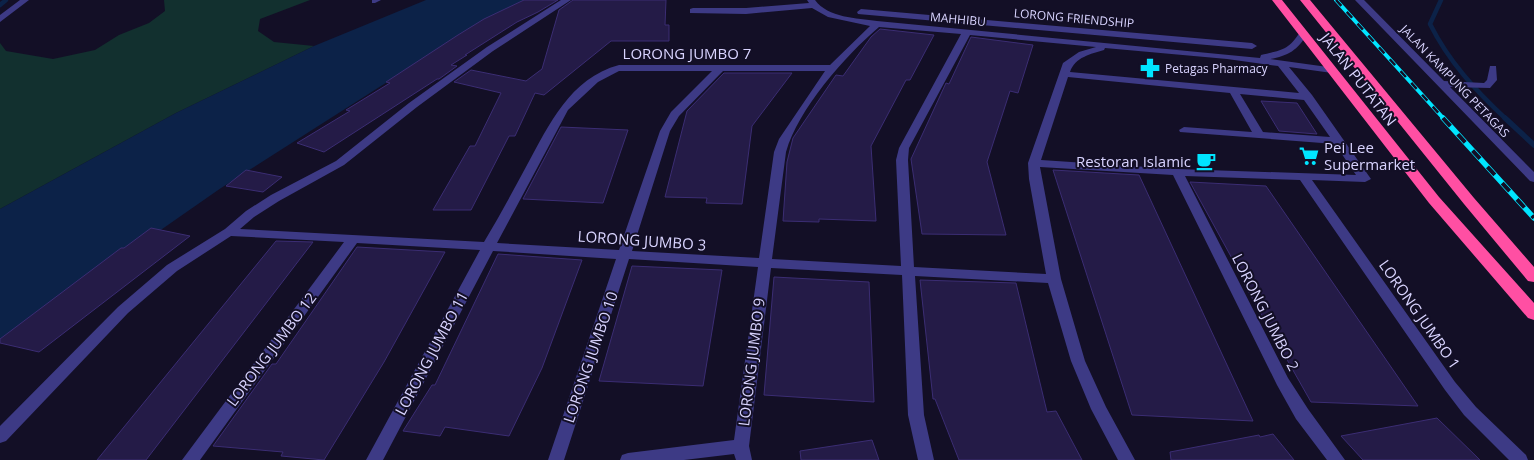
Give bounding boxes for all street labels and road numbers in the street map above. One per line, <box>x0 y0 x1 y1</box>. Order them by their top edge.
street label: LORONG FRIENDSHIP <box>1013 4 1135 32</box>
street label: MAHHIBU <box>929 8 987 30</box>
street label: JALAN KAMPUNG PETAGAS <box>1396 20 1513 141</box>
street label: JALAN PUTATAN <box>1315 27 1402 130</box>
street label: LORONG JUMBO 7 <box>623 43 751 63</box>
street label: LORONG JUMBO 3 <box>577 226 707 254</box>
street label: LORONG JUMBO 2 <box>1228 250 1304 374</box>
street label: LORONG JUMBO 1 <box>1375 256 1465 372</box>
street label: LORONG JUMBO 12 <box>222 288 320 410</box>
street label: LORONG JUMBO 11 <box>390 288 472 418</box>
street label: LORONG JUMBO 10 <box>558 289 622 425</box>
street label: LORONG JUMBO 9 <box>733 297 769 427</box>

